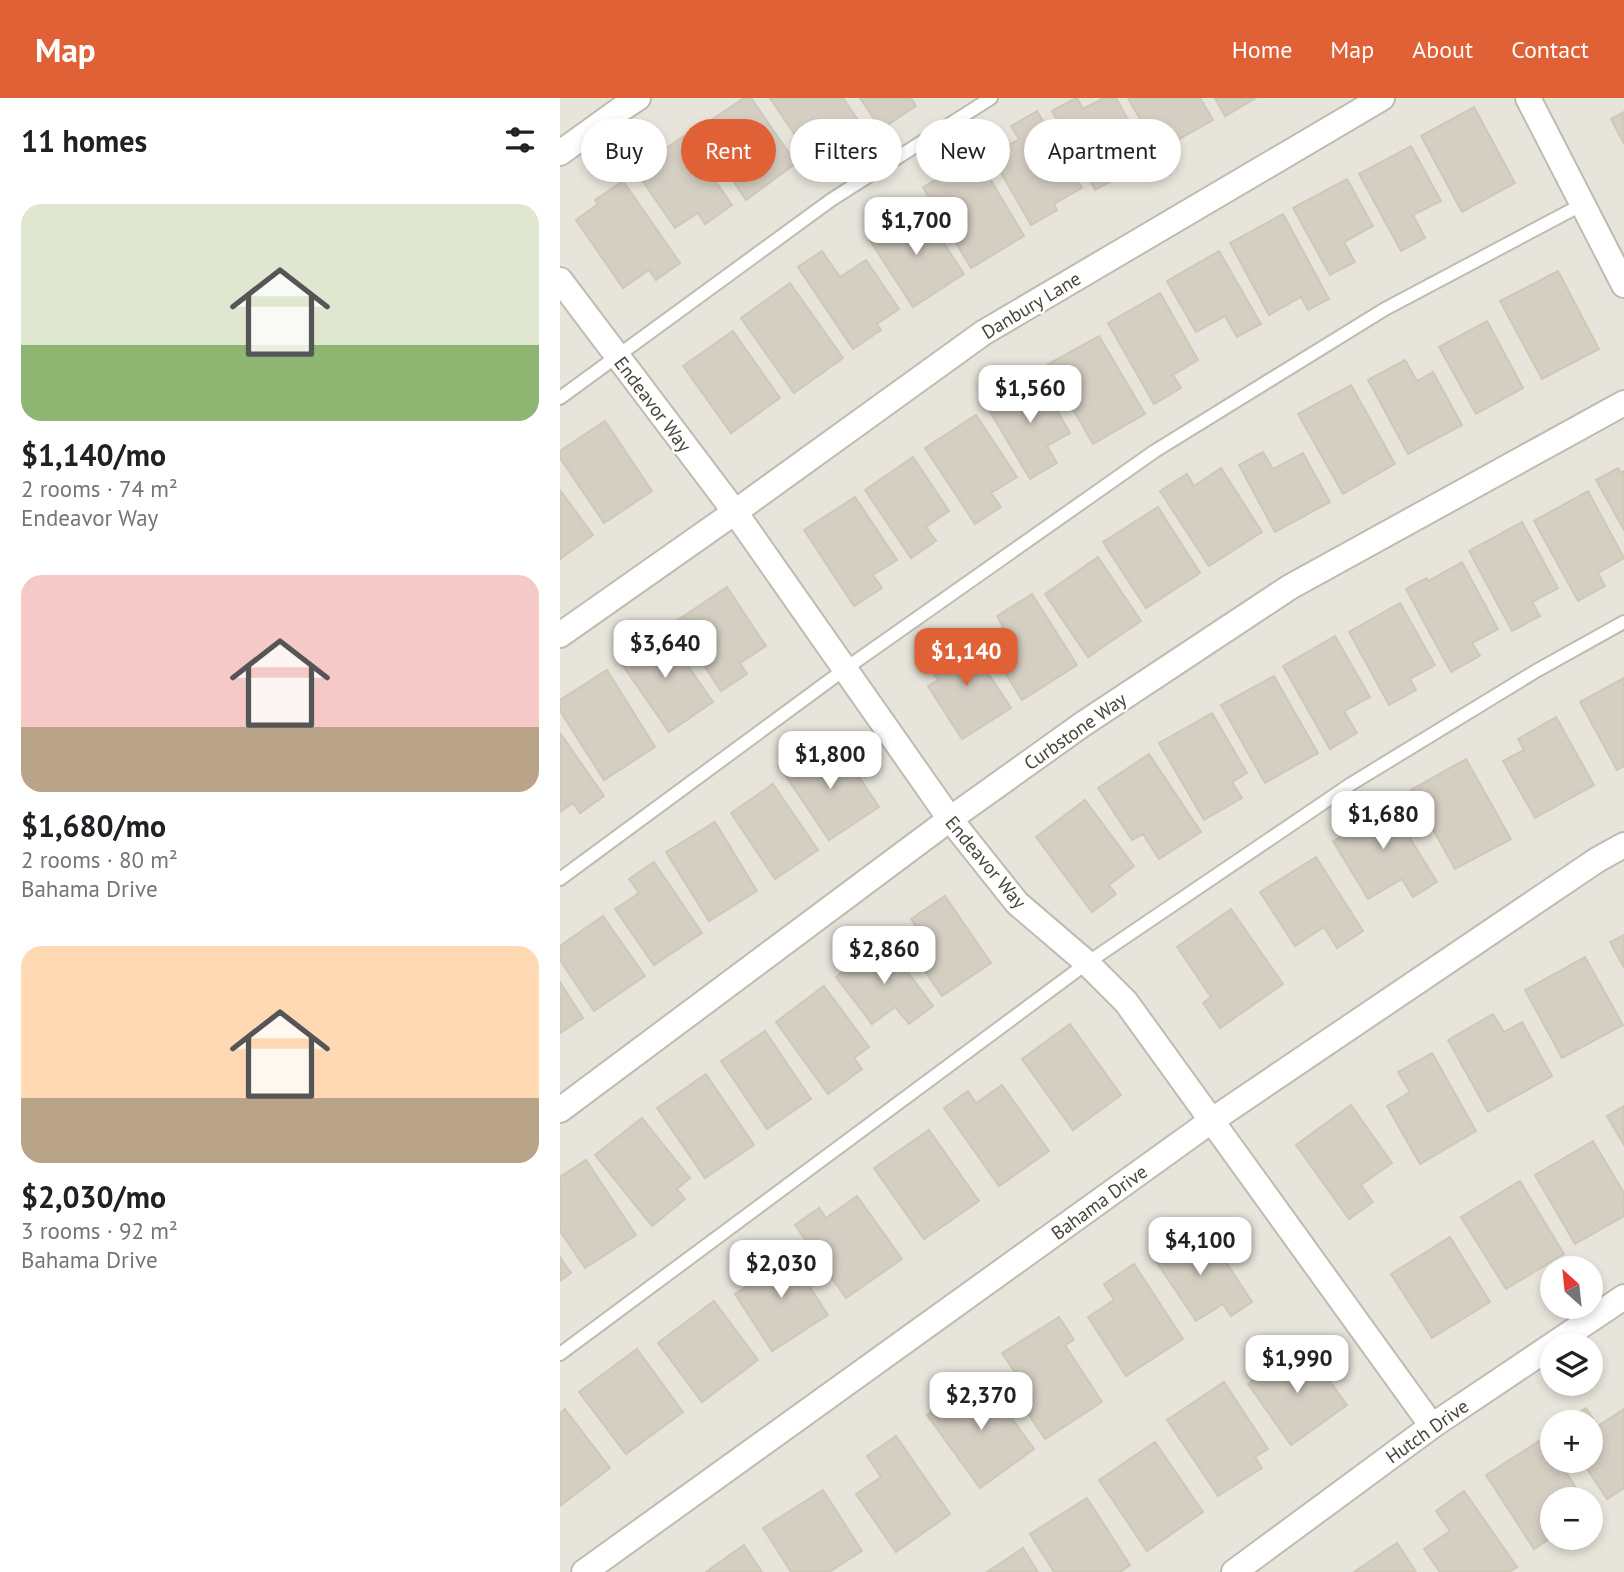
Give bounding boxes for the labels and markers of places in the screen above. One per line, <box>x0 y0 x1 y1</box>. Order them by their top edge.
pin: $1,700 <box>859 198 973 257</box>
pin: $1,560 <box>973 366 1087 425</box>
pin: $3,640 <box>608 620 722 680</box>
pin: $1,140 <box>909 628 1023 688</box>
pin: $1,800 <box>773 732 887 791</box>
pin: $1,680 <box>1326 792 1440 851</box>
pin: $2,860 <box>827 926 941 986</box>
pin: $4,100 <box>1143 1218 1257 1277</box>
pin: $2,030 <box>724 1240 838 1300</box>
pin: $1,990 <box>1240 1336 1354 1395</box>
pin: $2,370 <box>924 1372 1038 1432</box>

